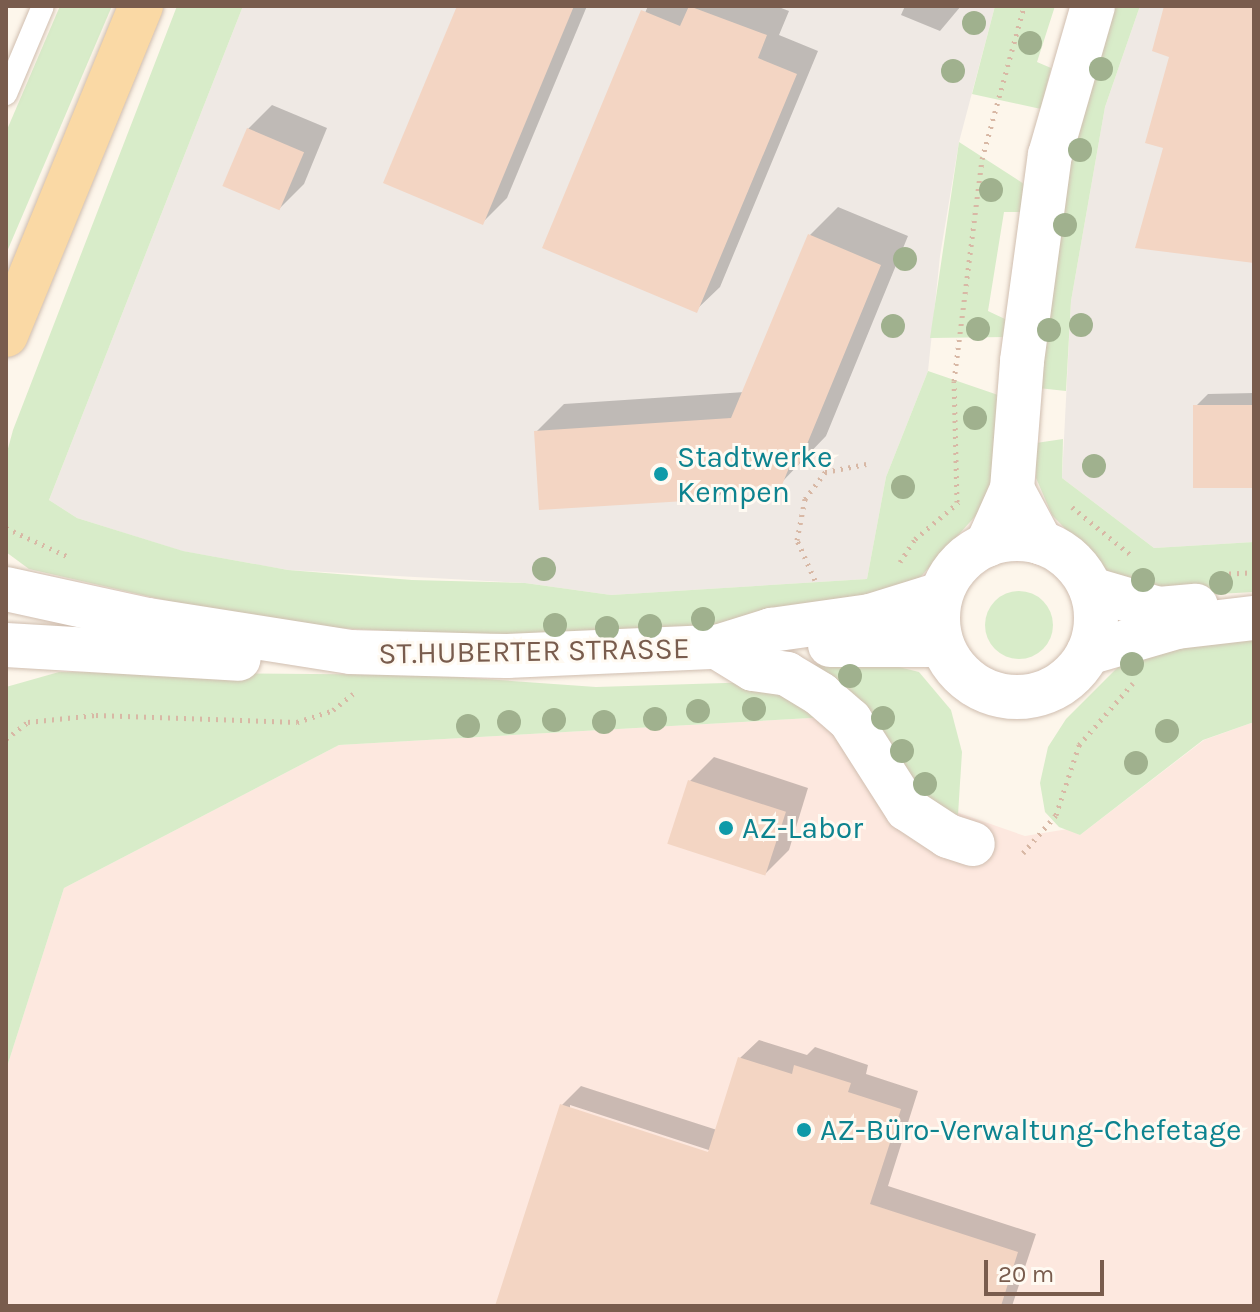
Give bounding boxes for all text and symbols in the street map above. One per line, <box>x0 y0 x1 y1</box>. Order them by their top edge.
place label: Stadtwerke Kempen <box>677 439 832 510</box>
marker: Stadtwerke Kempen <box>652 465 670 483</box>
street label: ST.HUBERTER STRASSE <box>378 630 690 672</box>
place label: AZ-Labor <box>742 810 863 846</box>
marker: AZ-Labor <box>717 819 735 837</box>
place label: AZ-Büro-Verwaltung-Chefetage <box>820 1112 1241 1148</box>
marker: AZ-Büro-Verwaltung-Chefetage <box>795 1121 813 1139</box>
scale bar <box>988 1244 1108 1294</box>
text: 20 m <box>998 1260 1054 1288</box>

